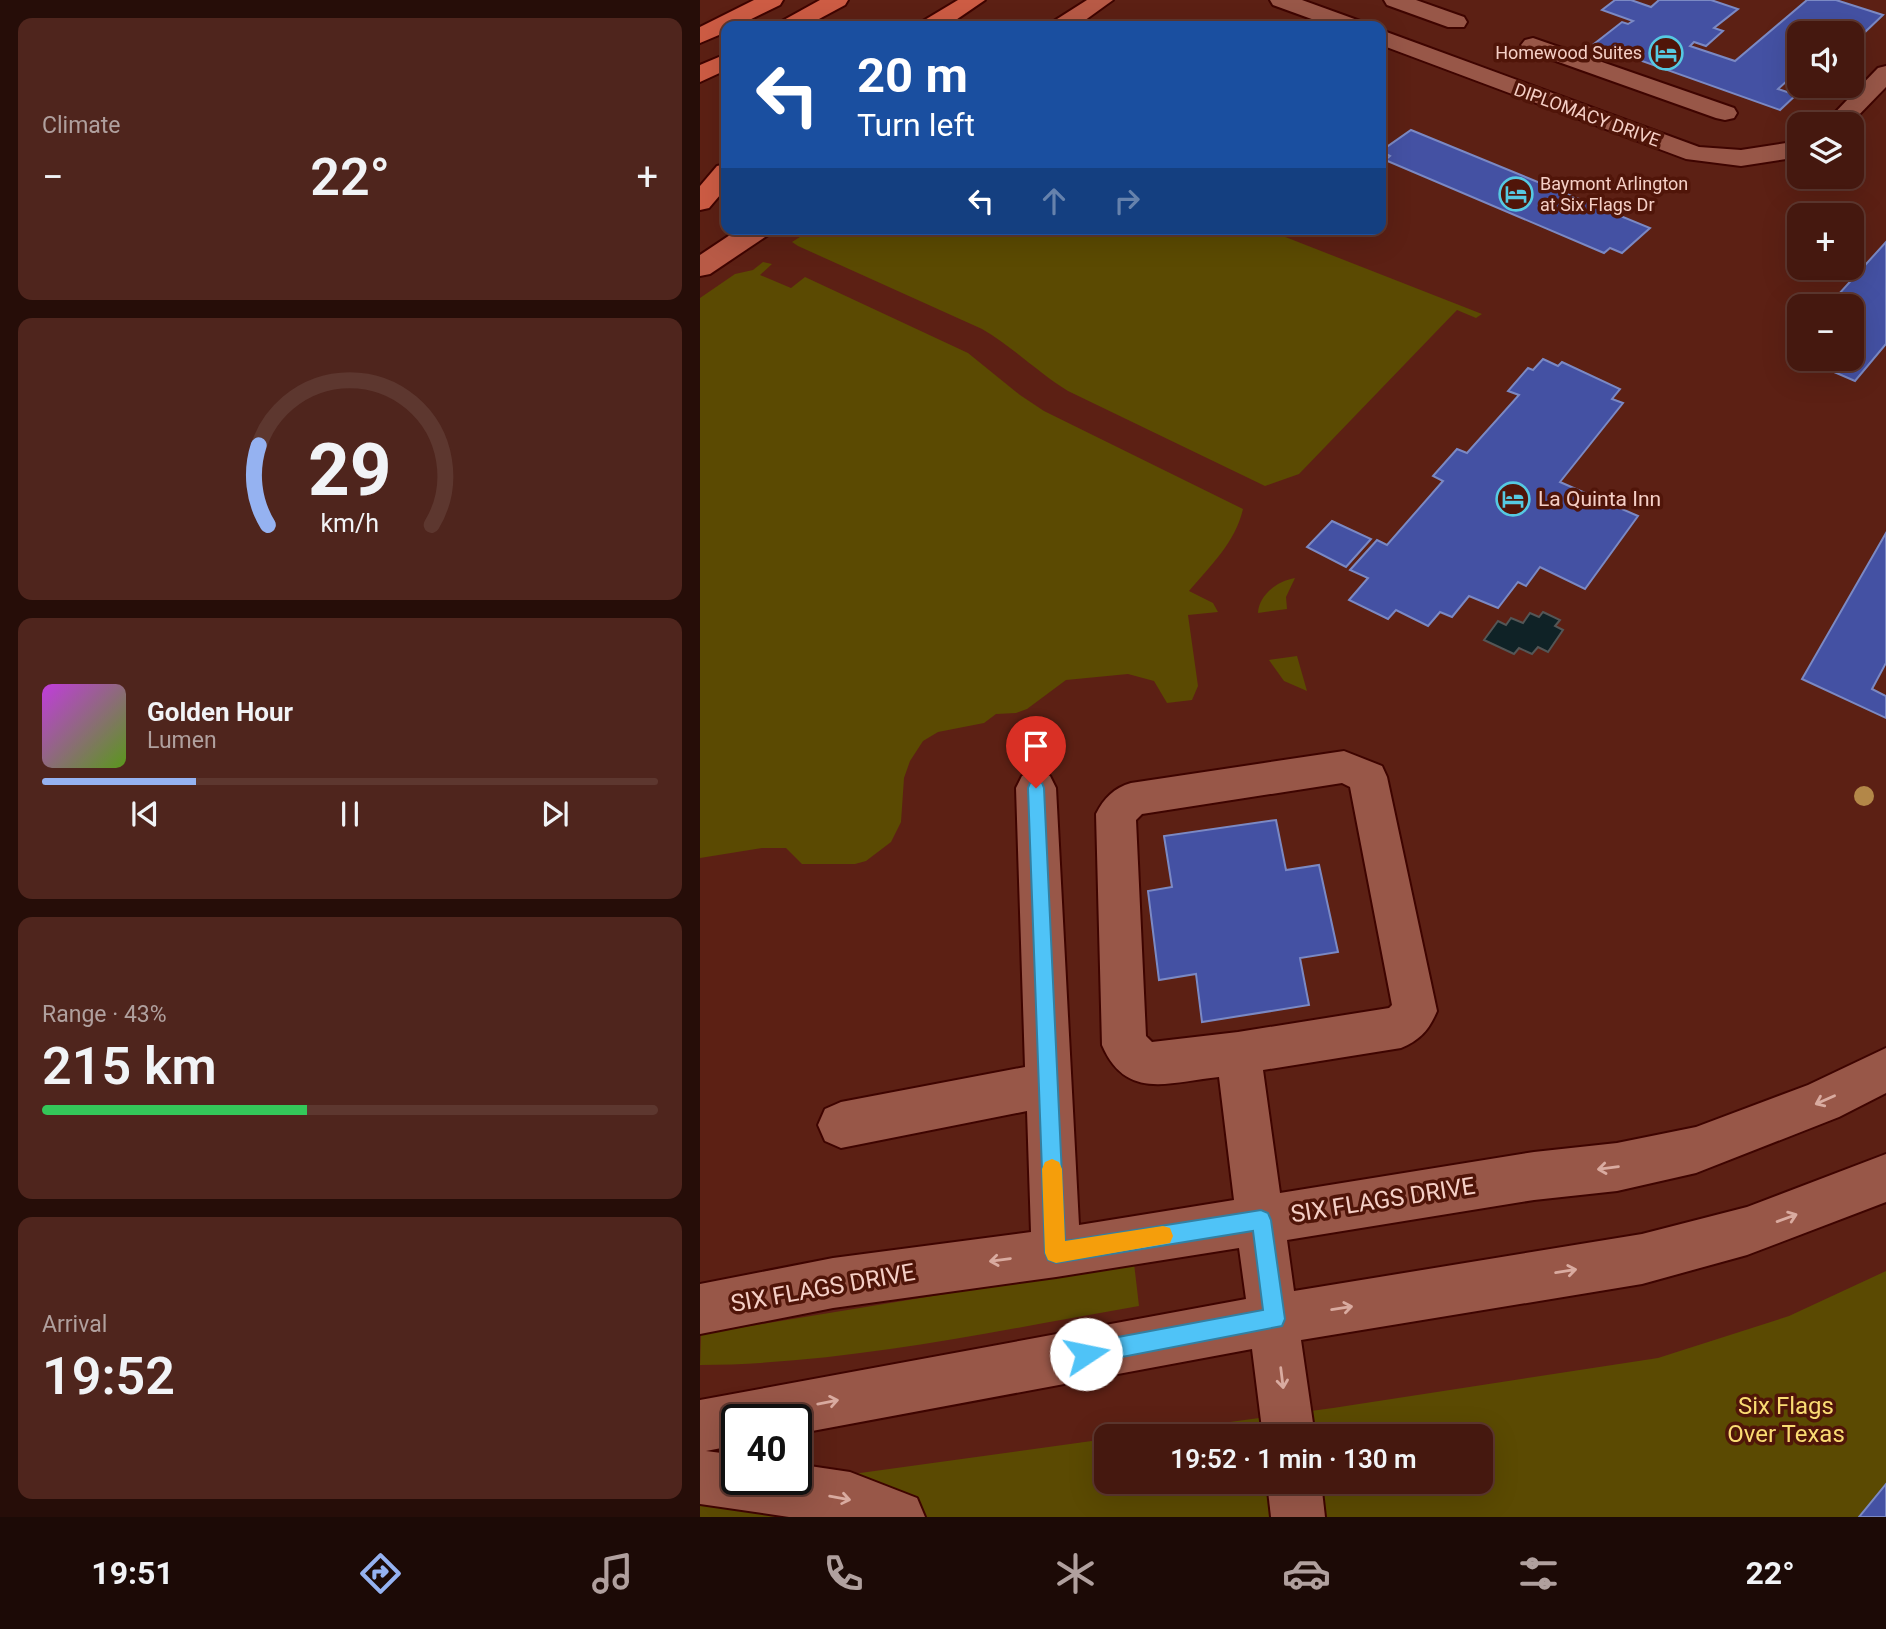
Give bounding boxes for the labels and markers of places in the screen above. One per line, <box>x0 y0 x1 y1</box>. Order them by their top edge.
hotel icon: Homewood Suites <box>1647 34 1685 72</box>
place label: Homewood Suites <box>1495 42 1642 63</box>
place label: Baymont Arlington at Six Flags Dr <box>1540 173 1688 215</box>
hotel icon: Baymont Arlington at Six Flags Dr <box>1497 175 1535 213</box>
hotel icon: La Quinta Inn <box>1494 480 1532 518</box>
place label: La Quinta Inn <box>1538 487 1661 511</box>
pin <box>1006 716 1066 788</box>

